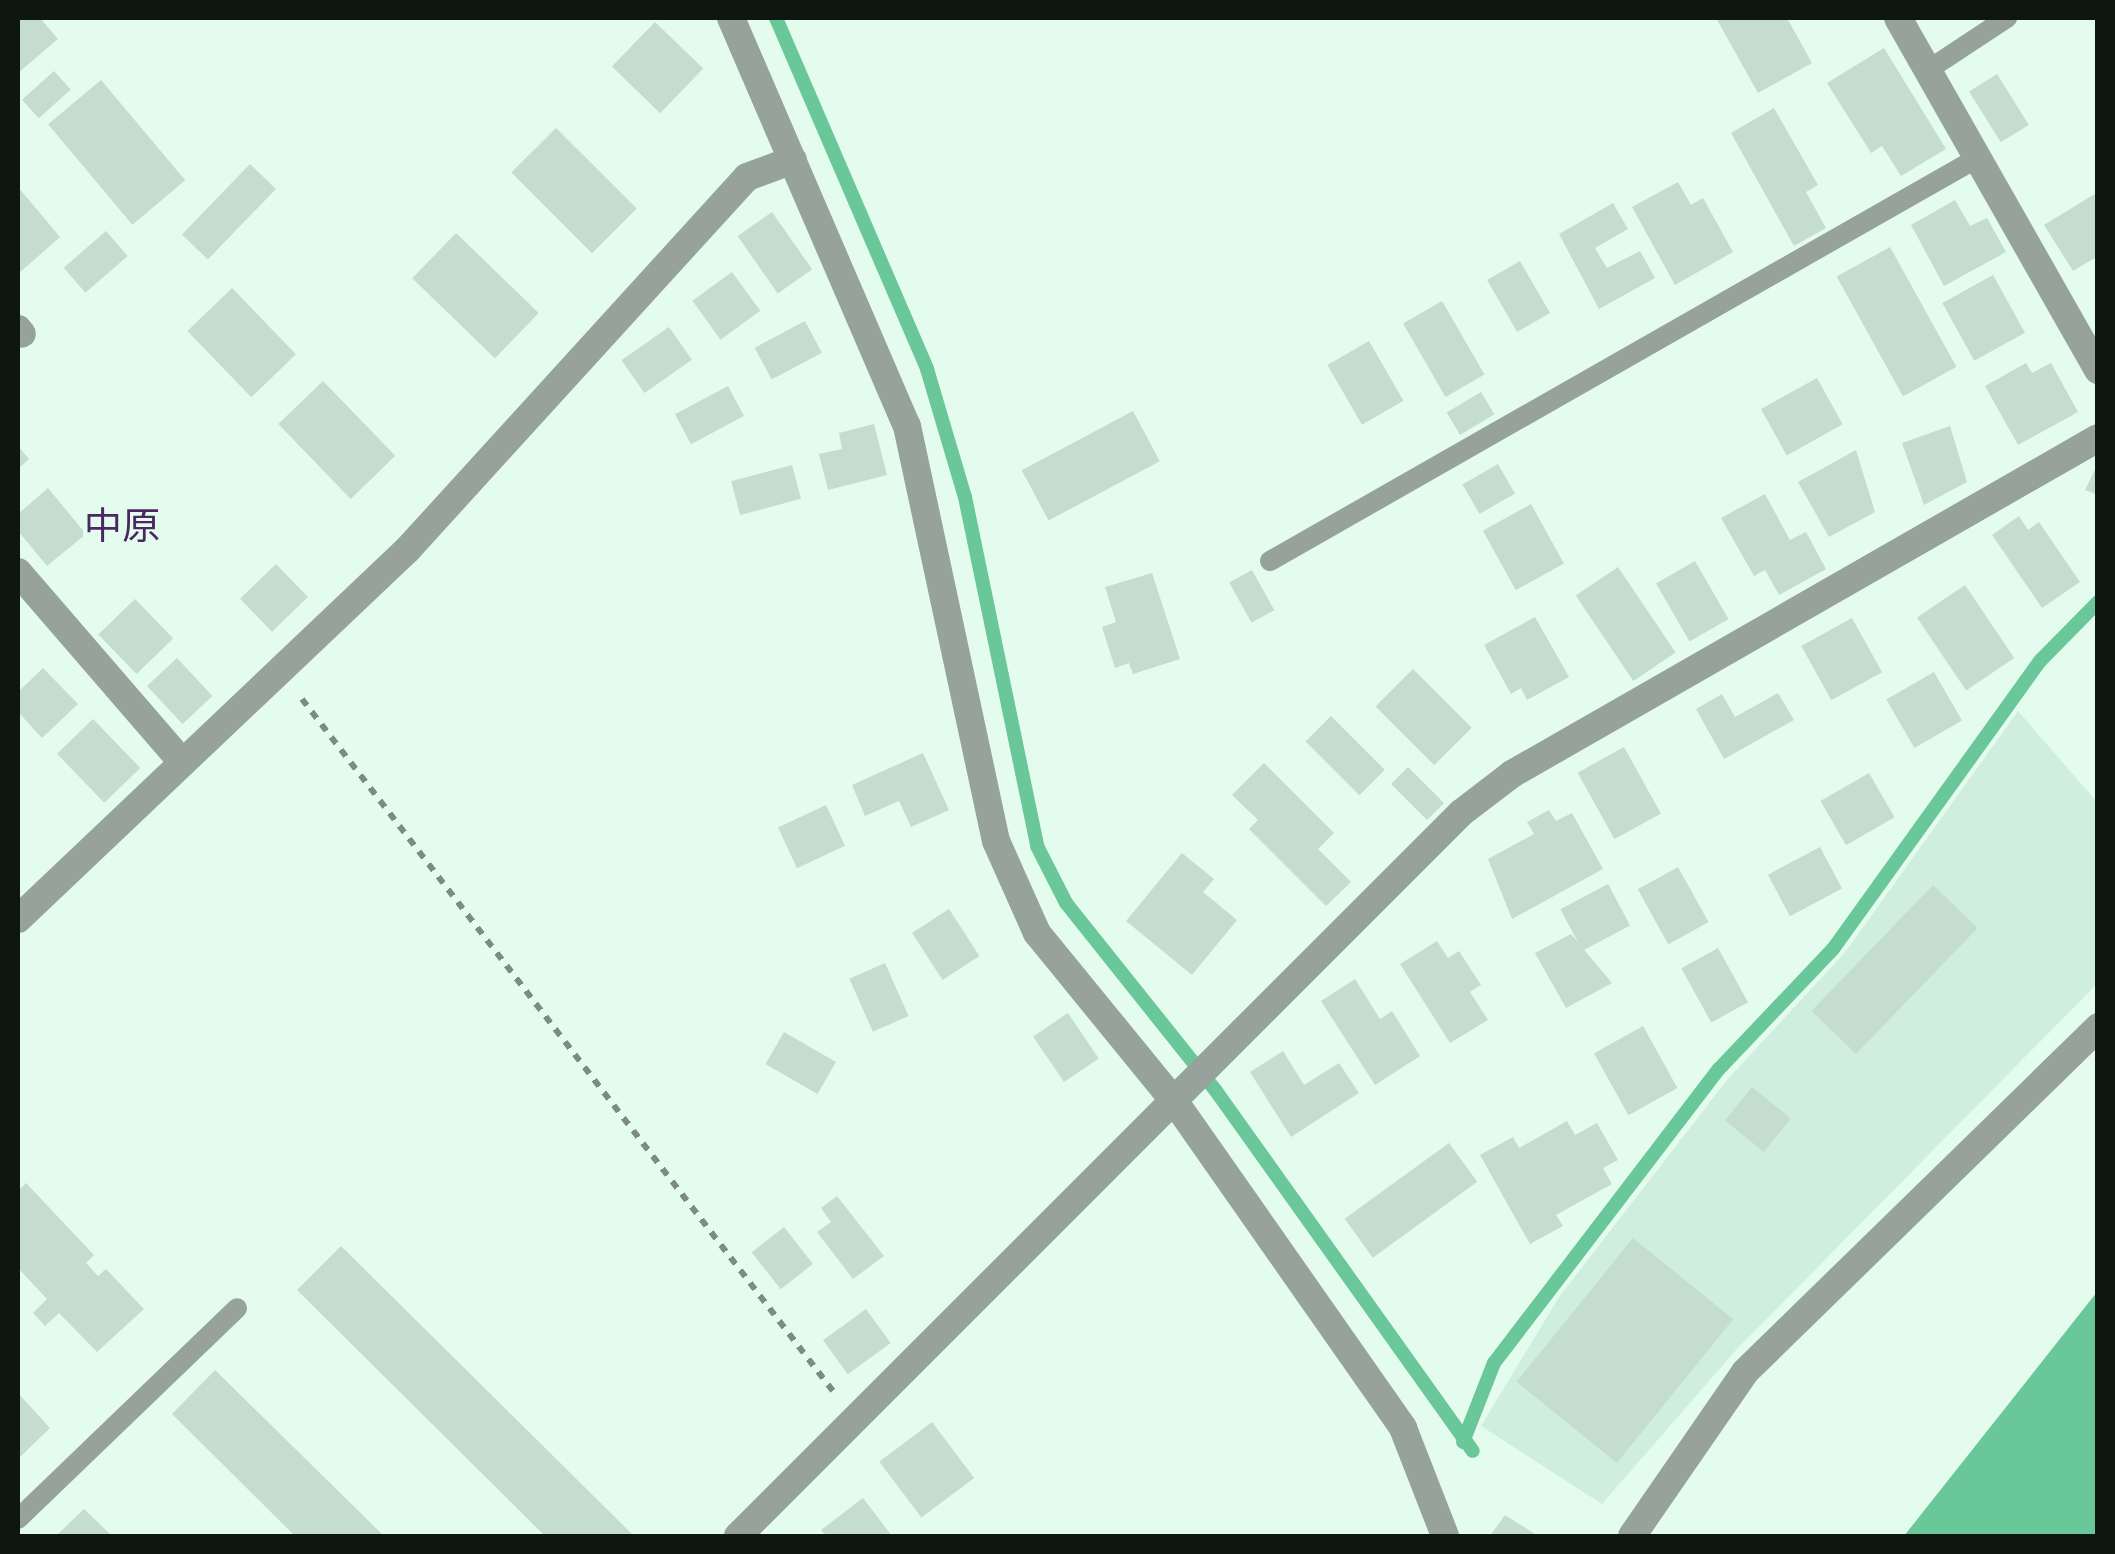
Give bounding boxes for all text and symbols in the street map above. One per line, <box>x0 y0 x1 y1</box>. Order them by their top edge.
district label: 中原 <box>84 502 160 548</box>

